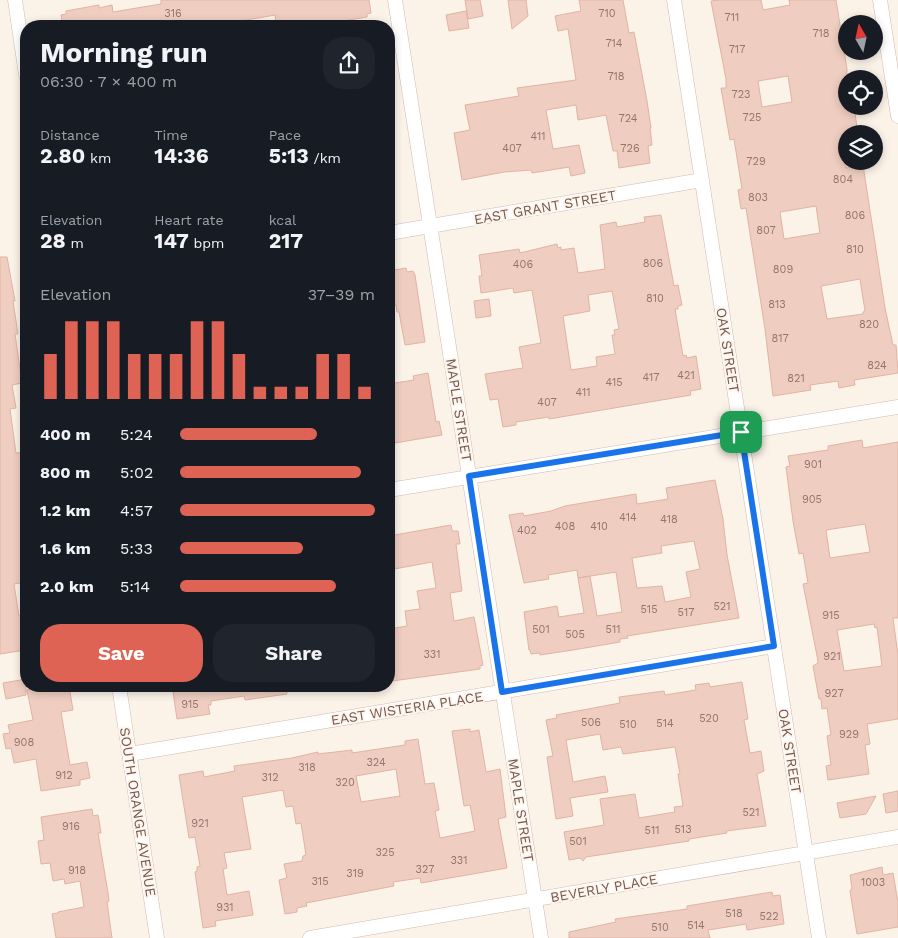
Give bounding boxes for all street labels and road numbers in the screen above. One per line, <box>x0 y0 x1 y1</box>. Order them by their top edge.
street label: EAST GRANT STREET <box>473 187 618 227</box>
street label: OAK STREET <box>713 306 743 394</box>
street label: MAPLE STREET <box>443 357 475 463</box>
street label: EAST WISTERIA PLACE <box>330 688 484 728</box>
street label: OAK STREET <box>775 707 805 795</box>
street label: SOUTH ORANGE AVENUE <box>117 726 159 898</box>
street label: MAPLE STREET <box>505 757 537 863</box>
street label: BEVERLY PLACE <box>549 871 659 905</box>

